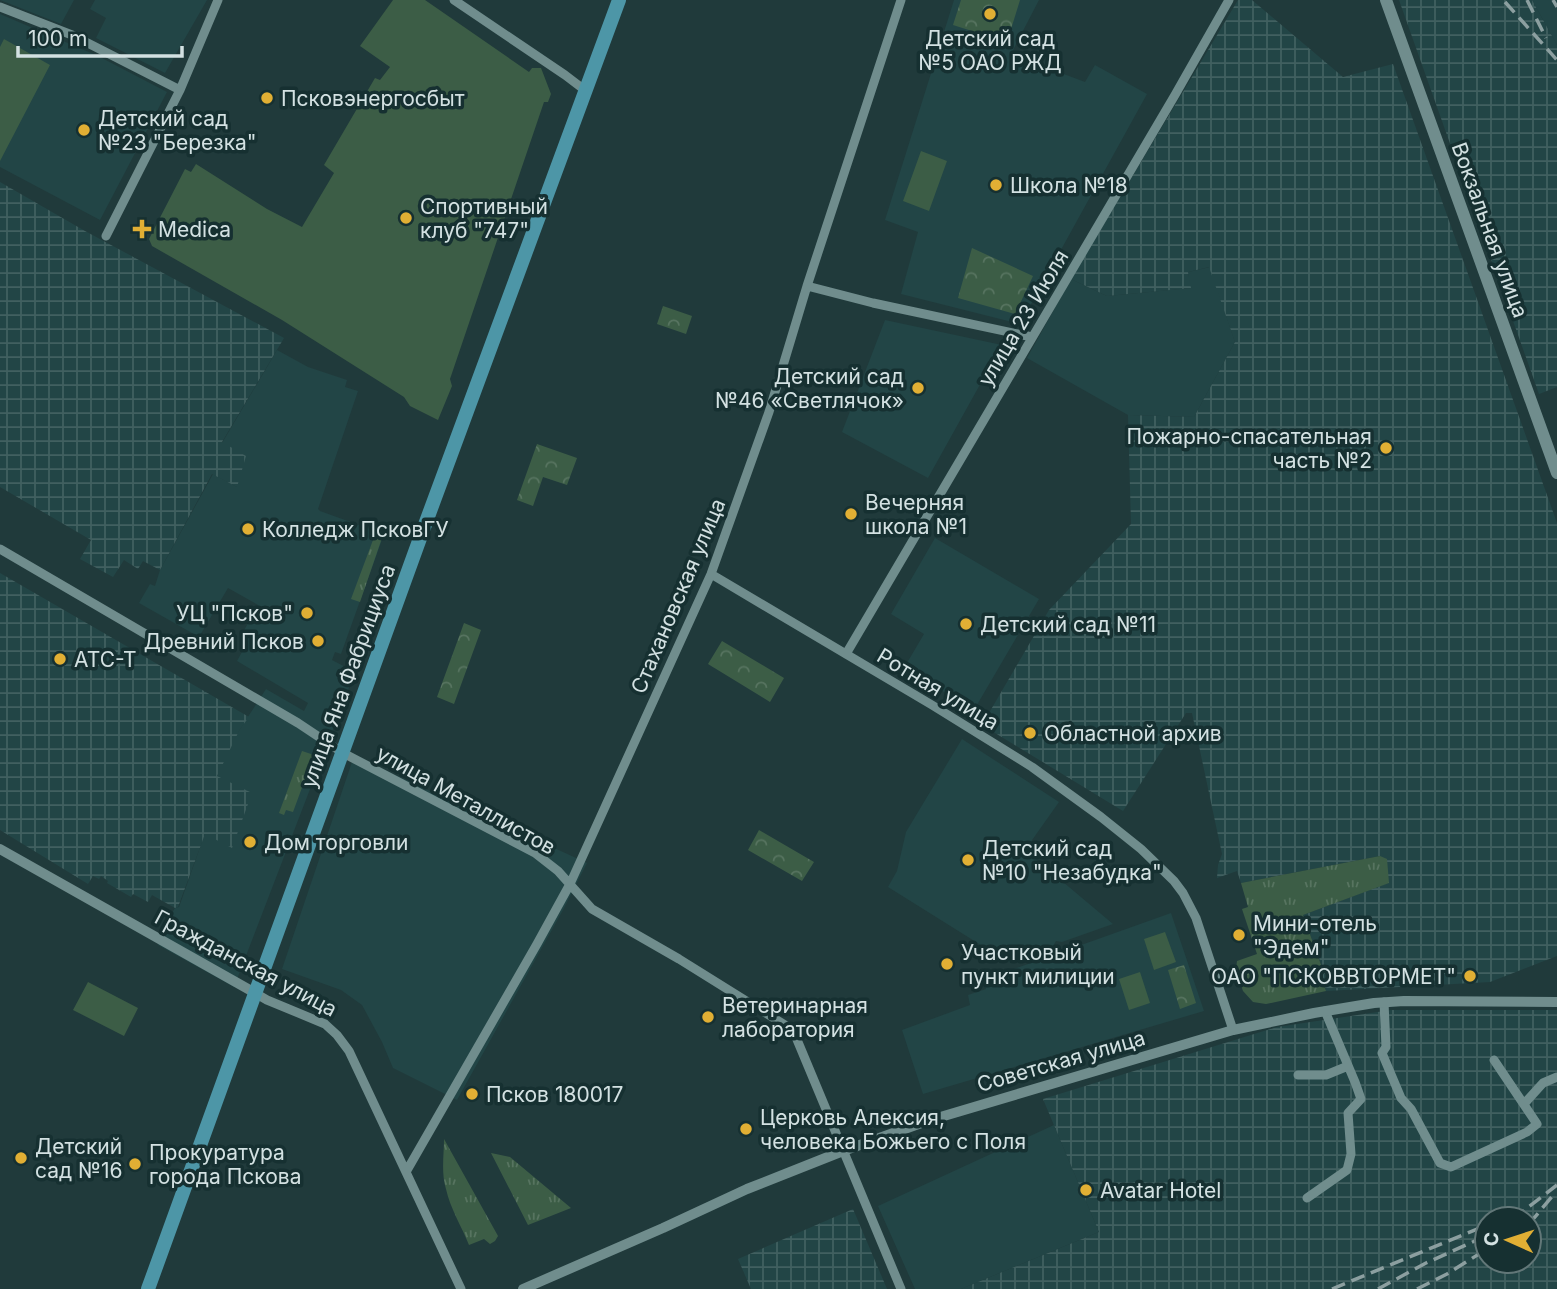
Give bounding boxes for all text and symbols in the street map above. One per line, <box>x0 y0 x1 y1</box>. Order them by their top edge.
marker: Детский сад №5 ОАО РЖД <box>982 6 998 22</box>
scale bar <box>18 14 182 58</box>
text: 100 m <box>28 26 87 51</box>
place label: Детский сад №5 ОАО РЖД <box>918 26 1062 75</box>
place label: Псковэнергосбыт <box>281 86 465 111</box>
marker: Псковэнергосбыт <box>259 90 275 106</box>
place label: Детский сад №23 "Березка" <box>98 106 257 155</box>
marker: Детский сад №23 "Березка" <box>76 122 92 138</box>
street label: Вокзальная улица <box>1447 139 1533 321</box>
place label: Школа №18 <box>1010 173 1128 198</box>
marker: Школа №18 <box>988 177 1004 193</box>
place label: Спортивный клуб "747" <box>420 194 548 243</box>
marker: Спортивный клуб "747" <box>398 210 414 226</box>
place label: Medica <box>158 217 231 242</box>
marker: Medica <box>132 219 152 239</box>
street label: улица 23 Июля <box>972 245 1074 391</box>
place label: Детский сад №46 «Светлячок» <box>715 364 904 413</box>
marker: Детский сад №46 «Светлячок» <box>910 380 926 396</box>
place label: Пожарно-спасательная часть №2 <box>1126 424 1372 473</box>
marker: Пожарно-спасательная часть №2 <box>1378 440 1394 456</box>
place label: Вечерняя школа №1 <box>865 490 967 539</box>
street label: Стахановская улица <box>626 495 730 697</box>
marker: Вечерняя школа №1 <box>843 506 859 522</box>
place label: Колледж ПсковГУ <box>262 517 449 542</box>
marker: Колледж ПсковГУ <box>240 521 256 537</box>
street label: улица Яна Фабрициуса <box>296 561 400 791</box>
place label: УЦ "Псков" <box>176 601 293 626</box>
marker: УЦ "Псков" <box>299 605 315 621</box>
place label: Детский сад №11 <box>980 612 1156 637</box>
marker: Детский сад №11 <box>958 616 974 632</box>
place label: Древний Псков <box>144 629 304 654</box>
marker: Древний Псков <box>310 633 326 649</box>
street label: Ротная улица <box>873 643 1003 735</box>
place label: ATC-T <box>74 647 137 672</box>
marker: ATC-T <box>52 651 68 667</box>
place label: Областной архив <box>1044 721 1222 746</box>
marker: Областной архив <box>1022 725 1038 741</box>
street label: улица Металлистов <box>372 740 560 860</box>
place label: Дом торговли <box>264 830 409 855</box>
marker: Дом торговли <box>242 834 258 850</box>
place label: Детский сад №10 "Незабудка" <box>982 836 1162 885</box>
marker: Детский сад №10 "Незабудка" <box>960 852 976 868</box>
street label: Гражданская улица <box>151 904 341 1022</box>
place label: Мини-отель "Эдем" <box>1253 911 1377 960</box>
marker: Мини-отель "Эдем" <box>1231 927 1247 943</box>
place label: Участковый пункт милиции <box>961 940 1115 989</box>
marker: Участковый пункт милиции <box>939 956 955 972</box>
place label: ОАО "ПСКОВВТОРМЕТ" <box>1211 964 1456 989</box>
marker: ОАО "ПСКОВВТОРМЕТ" <box>1462 968 1478 984</box>
place label: Ветеринарная лаборатория <box>722 993 868 1042</box>
marker: Ветеринарная лаборатория <box>700 1009 716 1025</box>
street label: Советская улица <box>974 1025 1148 1097</box>
place label: Псков 180017 <box>486 1082 623 1107</box>
marker: Псков 180017 <box>464 1086 480 1102</box>
place label: Церковь Алексия, человека Божьего с Поля <box>760 1105 1026 1154</box>
marker: Церковь Алексия, человека Божьего с Поля <box>738 1121 754 1137</box>
place label: Детский сад №16 <box>35 1134 123 1183</box>
place label: Прокуратура города Пскова <box>149 1140 302 1189</box>
marker: Детский сад №16 <box>13 1150 29 1166</box>
marker: Прокуратура города Пскова <box>127 1156 143 1172</box>
place label: Avatar Hotel <box>1100 1178 1221 1203</box>
marker: Avatar Hotel <box>1078 1182 1094 1198</box>
north arrow <box>1473 1205 1543 1275</box>
text: С <box>1480 1232 1503 1247</box>

